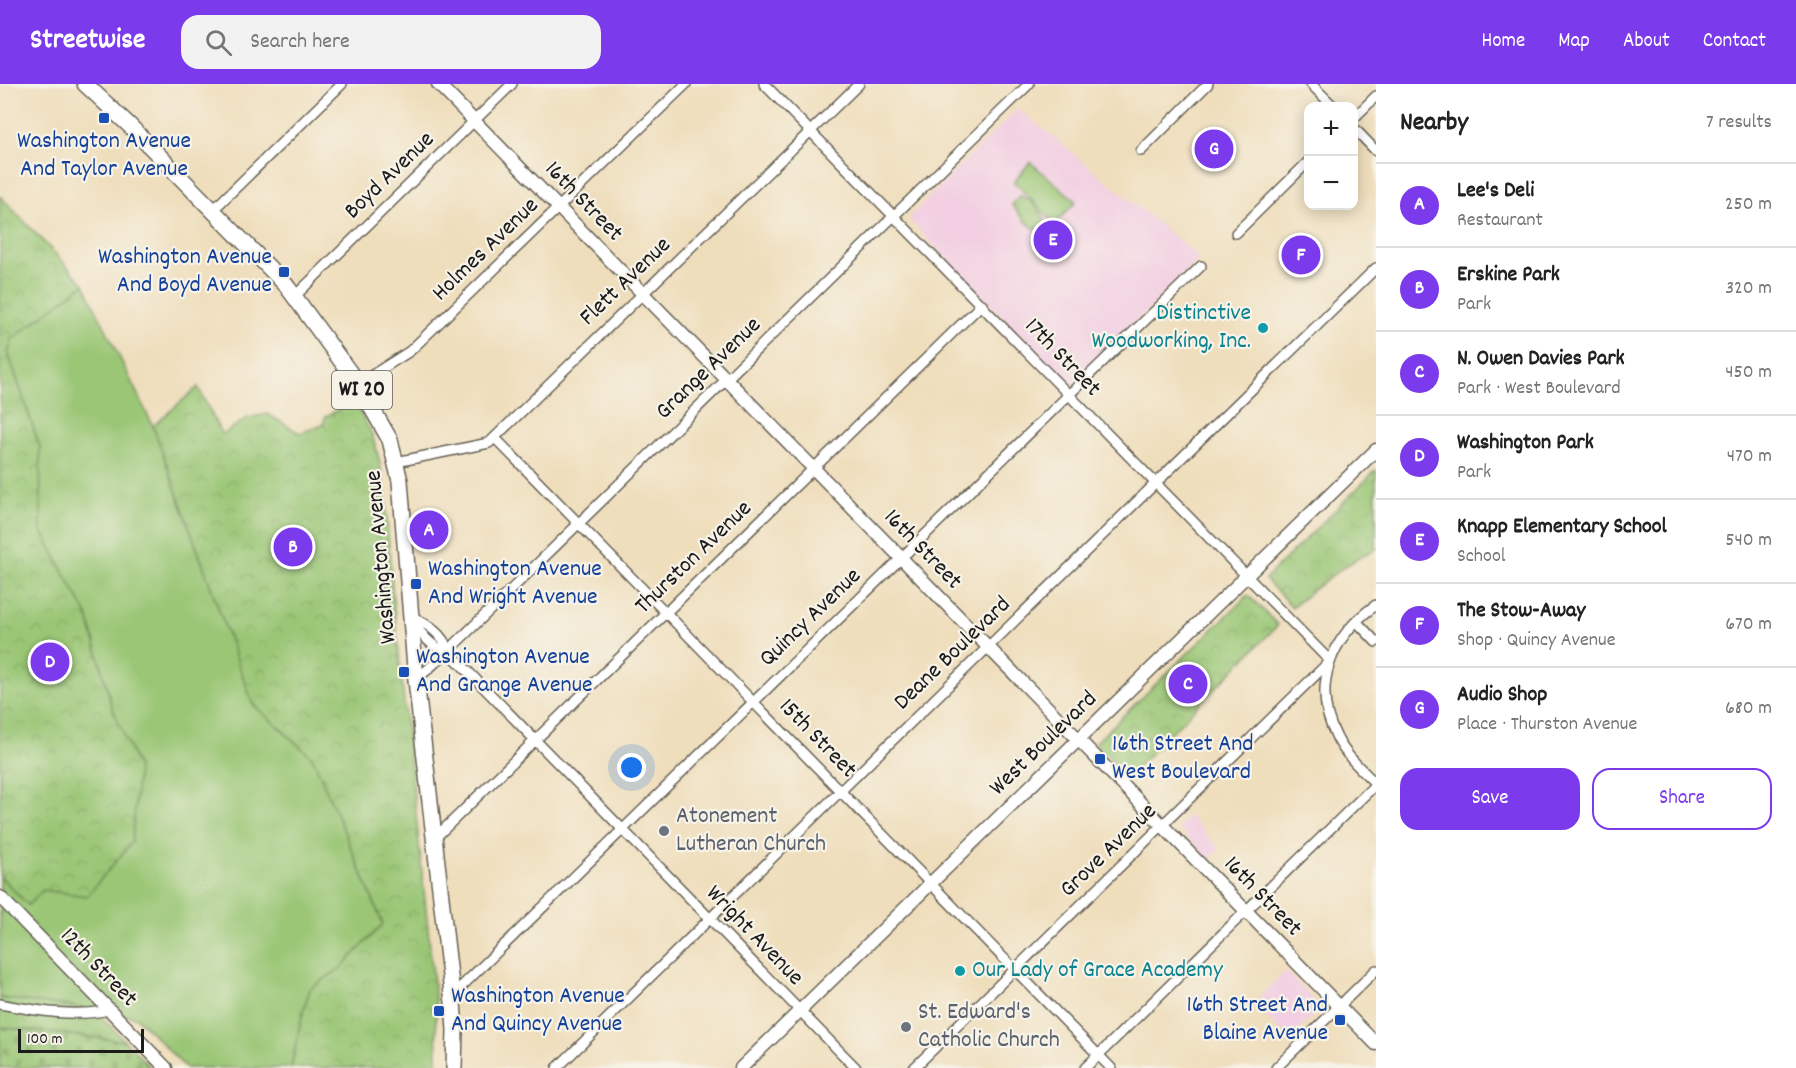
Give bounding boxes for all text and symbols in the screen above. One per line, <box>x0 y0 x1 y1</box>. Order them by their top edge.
search box <box>181 15 601 69</box>
text: Streetwise <box>30 22 145 62</box>
icon: search <box>202 26 235 59</box>
text: Search here <box>250 27 350 58</box>
text: Home <box>1481 27 1525 57</box>
text: Map <box>1558 27 1590 57</box>
text: About <box>1623 27 1670 57</box>
text: Contact <box>1703 27 1766 57</box>
map controls <box>1304 102 1358 210</box>
button: + <box>1304 102 1358 156</box>
text: Nearby <box>1400 105 1468 142</box>
text: 7 results <box>1706 109 1772 137</box>
marker: Washington Avenue And Taylor Avenue <box>97 111 111 125</box>
street label: Boyd Avenue <box>337 124 443 228</box>
place label: Washington Avenue And Taylor Avenue <box>17 125 191 187</box>
pin: G <box>1194 126 1234 172</box>
street label: 16th Street <box>536 154 630 250</box>
button: − <box>1304 156 1358 210</box>
text: Lee's Deli <box>1457 176 1534 207</box>
street label: Holmes Avenue <box>425 190 547 310</box>
text: A <box>1414 191 1425 219</box>
text: 250 m <box>1725 191 1772 219</box>
text: Restaurant <box>1457 207 1543 235</box>
pin: E <box>1034 218 1072 262</box>
street label: Flett Avenue <box>573 230 679 334</box>
pin: F <box>1282 232 1320 278</box>
place label: Washington Avenue And Boyd Avenue <box>98 241 272 303</box>
text: Erskine Park <box>1457 260 1560 291</box>
marker: Washington Avenue And Boyd Avenue <box>277 265 291 279</box>
text: B <box>1415 275 1424 303</box>
text: 320 m <box>1725 275 1772 303</box>
text: Park <box>1457 291 1491 319</box>
place label: Distinctive Woodworking, Inc. <box>1092 297 1251 359</box>
street label: Grange Avenue <box>648 310 770 428</box>
street label: 17th Street <box>1016 311 1108 405</box>
marker: Distinctive Woodworking, Inc. <box>1256 321 1270 335</box>
text: N. Owen Davies Park <box>1457 344 1625 375</box>
text: C <box>1415 359 1424 387</box>
text: 450 m <box>1725 359 1772 387</box>
road number: WI 20 <box>332 371 392 409</box>
text: Park · West Boulevard <box>1457 375 1621 403</box>
text: Washington Park <box>1457 428 1594 459</box>
text: D <box>1414 443 1425 471</box>
text: 470 m <box>1727 443 1772 471</box>
text: Park <box>1457 459 1491 487</box>
street label: Washington Avenue <box>357 469 407 645</box>
street label: Thurston Avenue <box>628 493 760 623</box>
street label: 16th Street <box>875 502 969 598</box>
pin: A <box>410 508 448 552</box>
text: Knapp Elementary School <box>1457 512 1667 543</box>
pin: B <box>274 524 312 570</box>
text: E <box>1415 527 1424 555</box>
text: 540 m <box>1725 527 1772 555</box>
text: School <box>1457 543 1506 571</box>
place label: Washington Avenue And Wright Avenue <box>428 553 602 615</box>
street label: Quincy Avenue <box>752 560 870 676</box>
marker: Washington Avenue And Wright Avenue <box>409 577 423 591</box>
street label: Deane Boulevard <box>887 589 1019 719</box>
text: The Stow-Away <box>1457 596 1585 627</box>
text: F <box>1415 611 1424 639</box>
text: 670 m <box>1725 611 1772 639</box>
text: Shop · Quincy Avenue <box>1457 627 1615 655</box>
pin: D <box>31 640 70 684</box>
place label: Washington Avenue And Grange Avenue <box>416 641 593 703</box>
pin: C <box>1168 662 1208 706</box>
marker: Washington Avenue And Grange Avenue <box>397 665 411 679</box>
text: Audio Shop <box>1457 680 1547 711</box>
street label: West Boulevard <box>982 684 1106 804</box>
street label: 15th Street <box>770 691 864 787</box>
text: G <box>1414 695 1425 723</box>
text: 680 m <box>1725 695 1772 723</box>
text: Place · Thurston Avenue <box>1457 711 1637 739</box>
place label: 16th Street And West Boulevard <box>1112 728 1254 790</box>
marker: 16th Street And West Boulevard <box>1093 752 1107 766</box>
your location <box>617 753 646 782</box>
button: Save <box>1400 768 1580 830</box>
button: Share <box>1592 768 1772 830</box>
street label: Grove Avenue <box>1053 796 1165 906</box>
place label: Atonement Lutheran Church <box>676 800 826 862</box>
marker: Atonement Lutheran Church <box>657 824 671 838</box>
street label: 16th Street <box>1215 849 1309 945</box>
street label: Wright Avenue <box>697 878 811 994</box>
street label: 12th Street <box>51 920 145 1016</box>
place label: Our Lady of Grace Academy <box>972 954 1224 988</box>
marker: Our Lady of Grace Academy <box>953 964 967 978</box>
place label: Washington Avenue And Quincy Avenue <box>451 980 625 1042</box>
place label: 16th Street And Blaine Avenue <box>1186 989 1328 1051</box>
place label: St. Edward's Catholic Church <box>918 996 1060 1058</box>
marker: Washington Avenue And Quincy Avenue <box>432 1004 446 1018</box>
marker: 16th Street And Blaine Avenue <box>1333 1013 1347 1027</box>
marker: St. Edward's Catholic Church <box>899 1020 913 1034</box>
scale bar <box>18 1026 144 1054</box>
text: 100 m <box>27 1028 63 1051</box>

